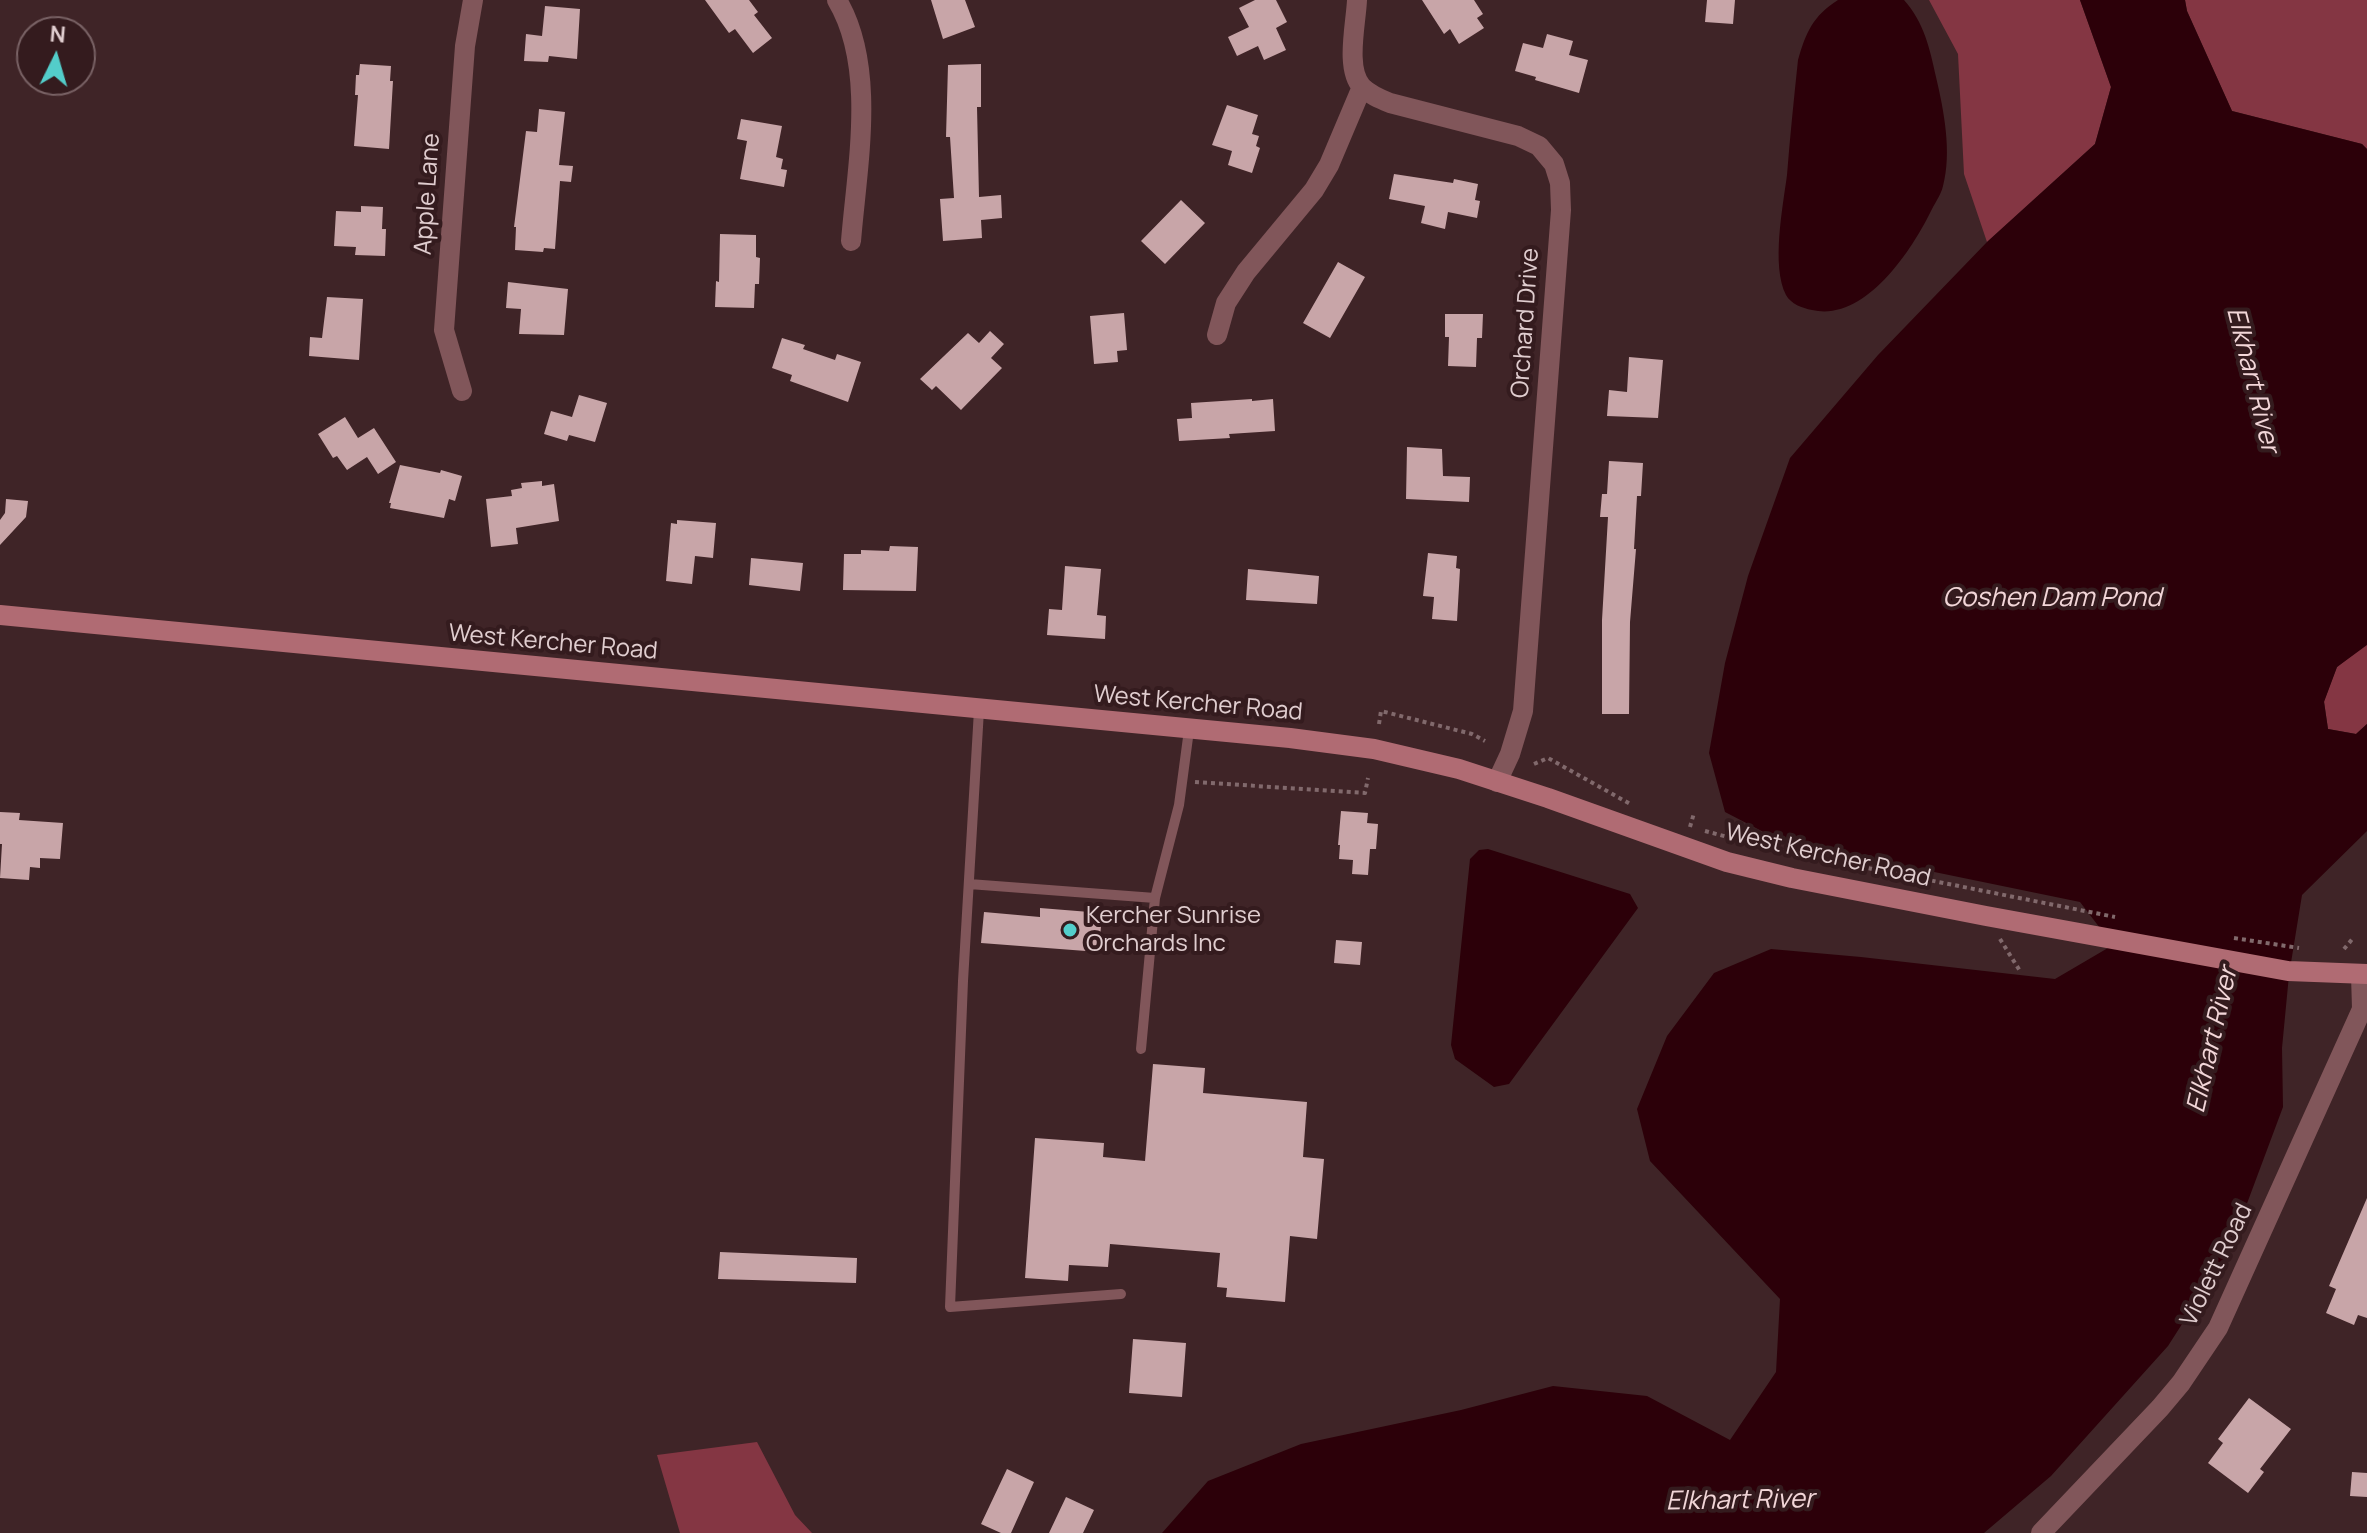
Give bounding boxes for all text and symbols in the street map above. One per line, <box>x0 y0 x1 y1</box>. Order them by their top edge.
north arrow <box>16 16 96 96</box>
text: N <box>49 18 67 50</box>
street label: Apple Lane <box>409 132 447 256</box>
street label: Orchard Drive <box>1506 247 1546 399</box>
water label: Elkhart River <box>2219 304 2285 456</box>
water label: Goshen Dam Pond <box>1942 583 2162 615</box>
street label: West Kercher Road <box>447 620 659 666</box>
street label: West Kercher Road <box>1092 681 1304 727</box>
street label: West Kercher Road <box>1723 818 1933 894</box>
place label: Kercher Sunrise Orchards Inc <box>1086 902 1261 958</box>
marker: Kercher Sunrise Orchards Inc <box>1061 921 1079 939</box>
water label: Elkhart River <box>2181 964 2245 1116</box>
street label: Violett Road <box>2175 1199 2259 1331</box>
water label: Elkhart River <box>1666 1484 1814 1518</box>

